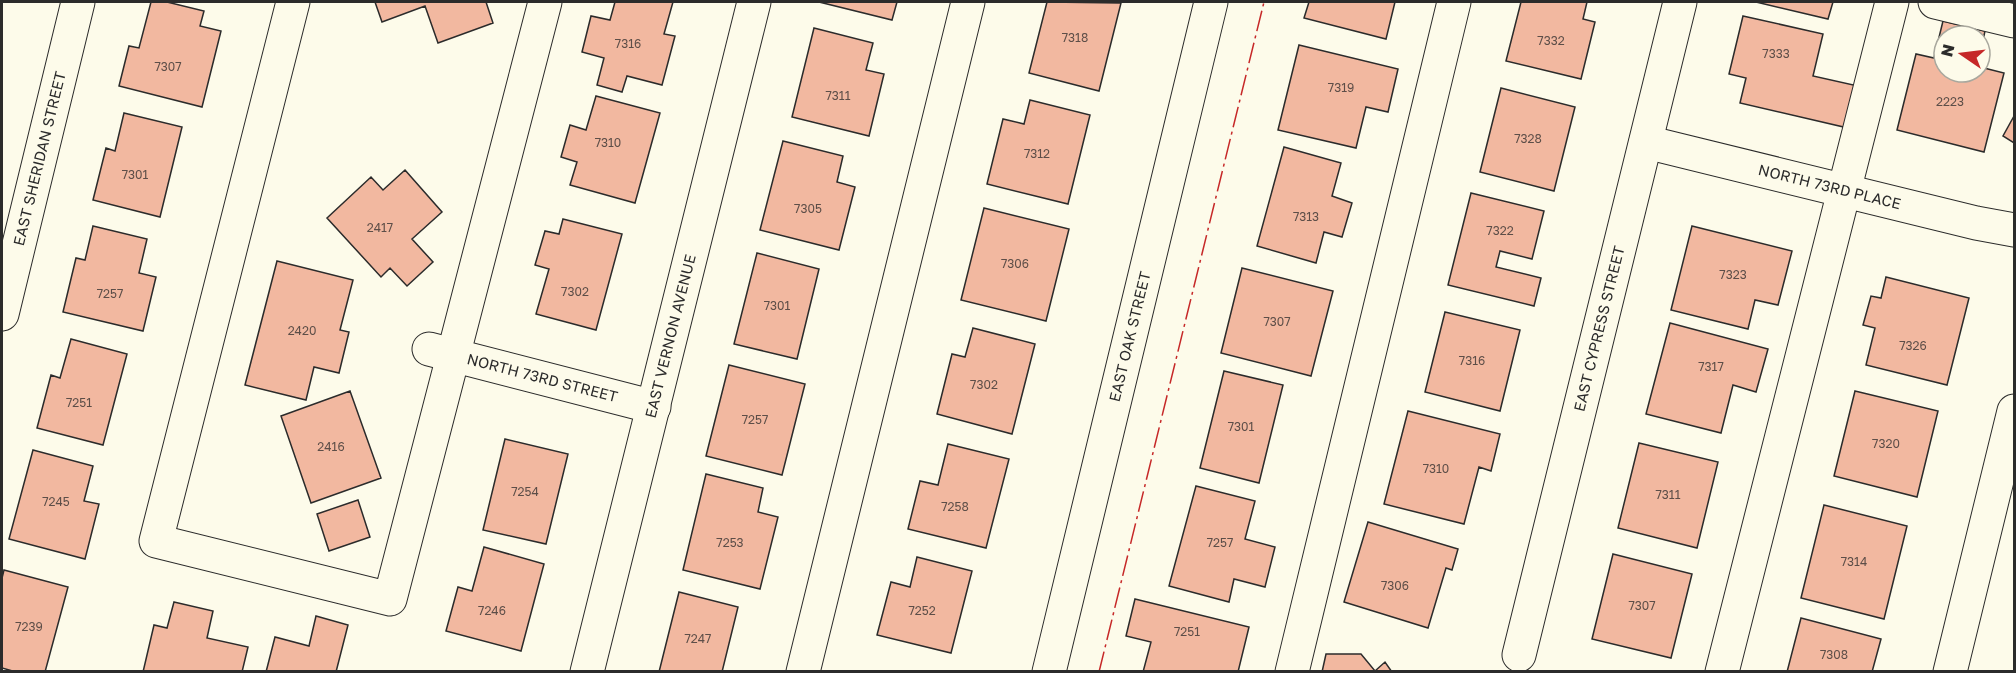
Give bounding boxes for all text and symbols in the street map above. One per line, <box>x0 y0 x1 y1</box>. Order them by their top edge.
north arrow <box>1932 24 1992 84</box>
house number: 7318 <box>1062 30 1088 45</box>
house number: 7332 <box>1537 33 1565 48</box>
house number: 7316 <box>615 36 641 51</box>
text: N <box>1936 42 1959 59</box>
house number: 7333 <box>1762 46 1790 61</box>
house number: 7307 <box>154 59 182 74</box>
street label: EAST SHERIDAN STREET <box>9 69 69 247</box>
house number: 7319 <box>1328 80 1354 95</box>
house number: 7311 <box>825 88 851 103</box>
house number: 2223 <box>1936 94 1964 109</box>
house number: 7328 <box>1514 131 1542 146</box>
house number: 7310 <box>595 135 621 150</box>
house number: 7312 <box>1024 146 1050 161</box>
street label: NORTH 73RD PLACE <box>1757 160 1903 212</box>
house number: 7301 <box>122 167 148 182</box>
house number: 7305 <box>794 201 822 216</box>
house number: 7313 <box>1293 209 1319 224</box>
house number: 2417 <box>367 220 393 235</box>
house number: 7322 <box>1486 223 1514 238</box>
street label: EAST CYPRESS STREET <box>1569 244 1628 413</box>
street label: EAST VERNON AVENUE <box>641 252 699 420</box>
house number: 7306 <box>1001 256 1029 271</box>
house number: 7323 <box>1719 267 1747 282</box>
street label: EAST OAK STREET <box>1105 270 1154 403</box>
house number: 7302 <box>561 284 589 299</box>
house number: 7257 <box>97 286 123 301</box>
house number: 7301 <box>764 298 790 313</box>
house number: 7307 <box>1263 314 1291 329</box>
house number: 2420 <box>288 323 316 338</box>
house number: 7326 <box>1899 338 1927 353</box>
street label: NORTH 73RD STREET <box>465 349 620 405</box>
house number: 7316 <box>1459 353 1485 368</box>
house number: 7317 <box>1698 359 1724 374</box>
house number: 7302 <box>970 377 998 392</box>
house number: 7251 <box>66 395 92 410</box>
house number: 7257 <box>742 412 768 427</box>
house number: 7301 <box>1228 419 1254 434</box>
house number: 7320 <box>1872 436 1900 451</box>
house number: 2416 <box>317 439 345 454</box>
house number: 7310 <box>1423 461 1449 476</box>
house number: 7254 <box>511 484 539 499</box>
house number: 7311 <box>1655 487 1681 502</box>
house number: 7245 <box>42 494 70 509</box>
house number: 7258 <box>941 499 969 514</box>
house number: 7253 <box>716 535 744 550</box>
house number: 7257 <box>1207 535 1233 550</box>
house number: 7314 <box>1841 554 1867 569</box>
house number: 7306 <box>1381 578 1409 593</box>
house number: 7307 <box>1628 598 1656 613</box>
house number: 7246 <box>478 603 506 618</box>
house number: 7252 <box>908 603 936 618</box>
house number: 7239 <box>15 619 43 634</box>
house number: 7251 <box>1174 624 1200 639</box>
house number: 7247 <box>684 631 712 646</box>
house number: 7308 <box>1820 647 1848 662</box>

